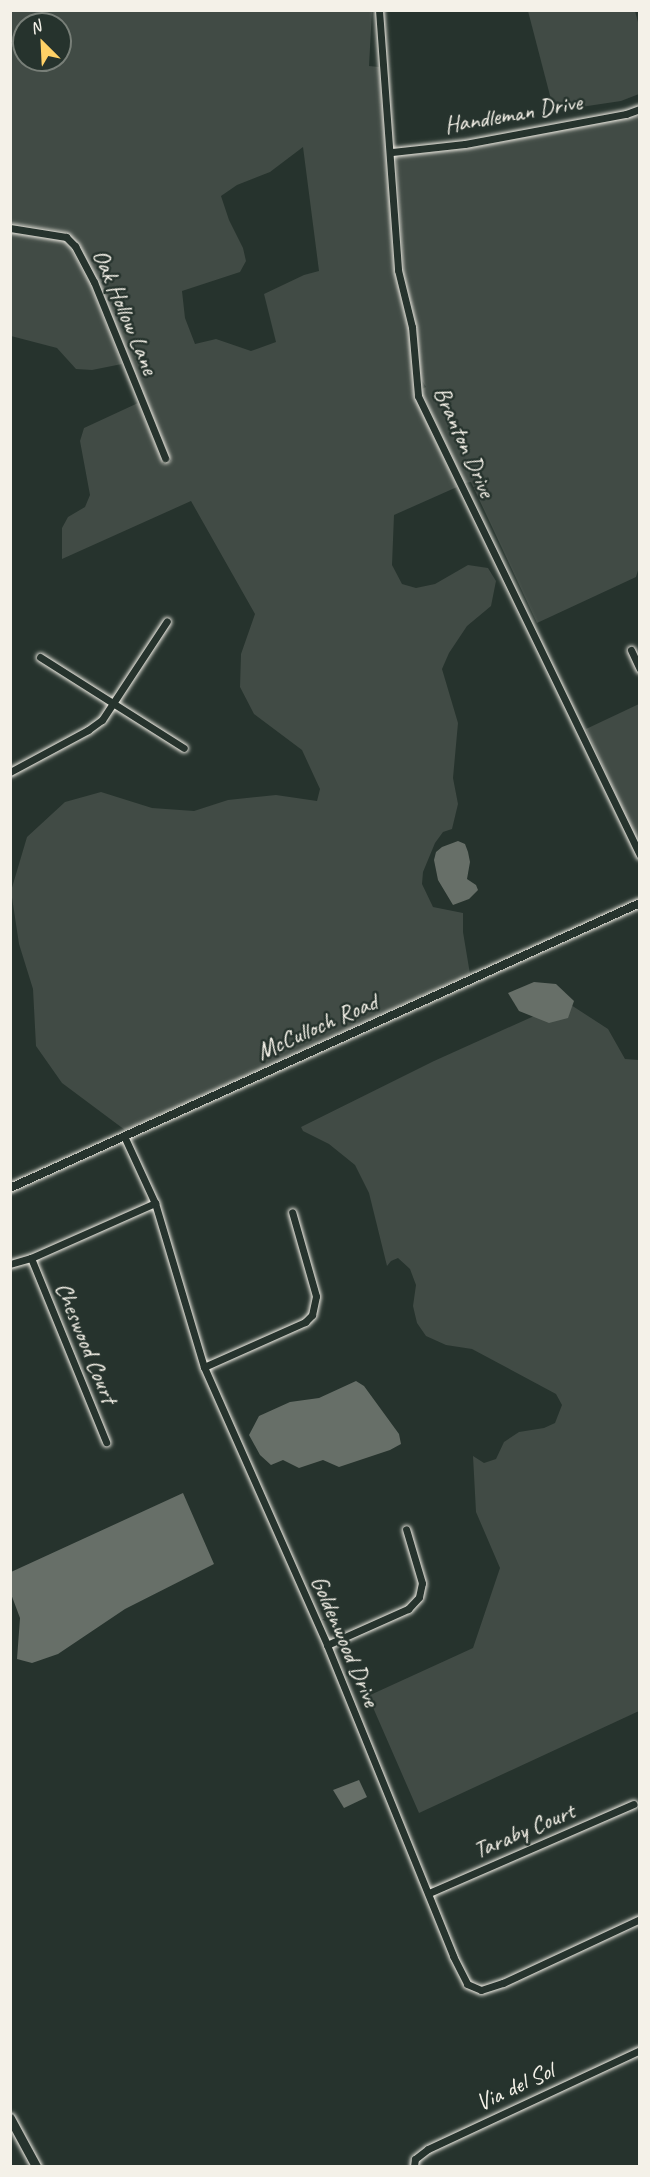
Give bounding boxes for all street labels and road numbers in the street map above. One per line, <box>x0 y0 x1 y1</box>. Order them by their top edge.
street label: Handleman Drive <box>442 88 584 140</box>
street label: Oak Hollow Lane <box>86 245 164 379</box>
street label: Branton Drive <box>427 382 501 502</box>
street label: McCulloch Road <box>253 988 381 1066</box>
street label: Cheswood Court <box>49 1278 123 1408</box>
street label: Goldenwood Drive <box>304 1571 386 1711</box>
street label: Taraby Court <box>469 1797 579 1865</box>
street label: Via del Sol <box>471 2056 559 2118</box>

